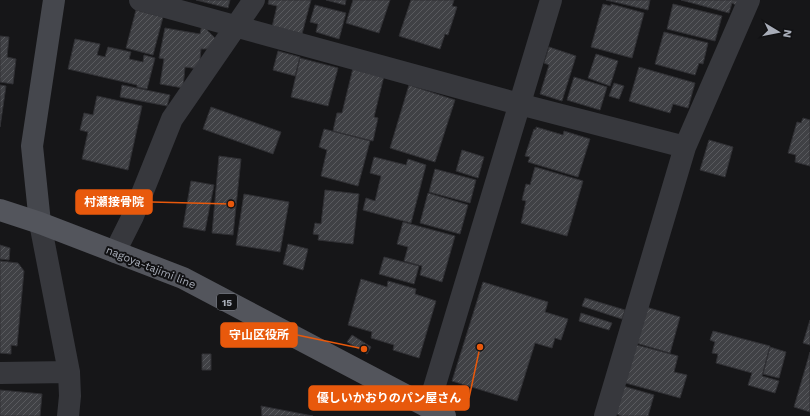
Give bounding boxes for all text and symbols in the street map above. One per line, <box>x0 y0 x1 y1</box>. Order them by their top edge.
north arrow <box>758 12 798 52</box>
text: N <box>780 29 794 39</box>
callout: 村瀬接骨院 <box>76 190 152 214</box>
text: 村瀬接骨院 <box>84 195 144 209</box>
street label: nagoya-tajimi line <box>104 244 198 291</box>
road number: 15 <box>217 294 237 310</box>
callout: 守山区役所 <box>221 323 297 347</box>
text: 守山区役所 <box>229 328 289 342</box>
callout: 優しいかおりのパン屋さん <box>309 386 469 410</box>
text: 優しいかおりのパン屋さん <box>317 391 461 405</box>

